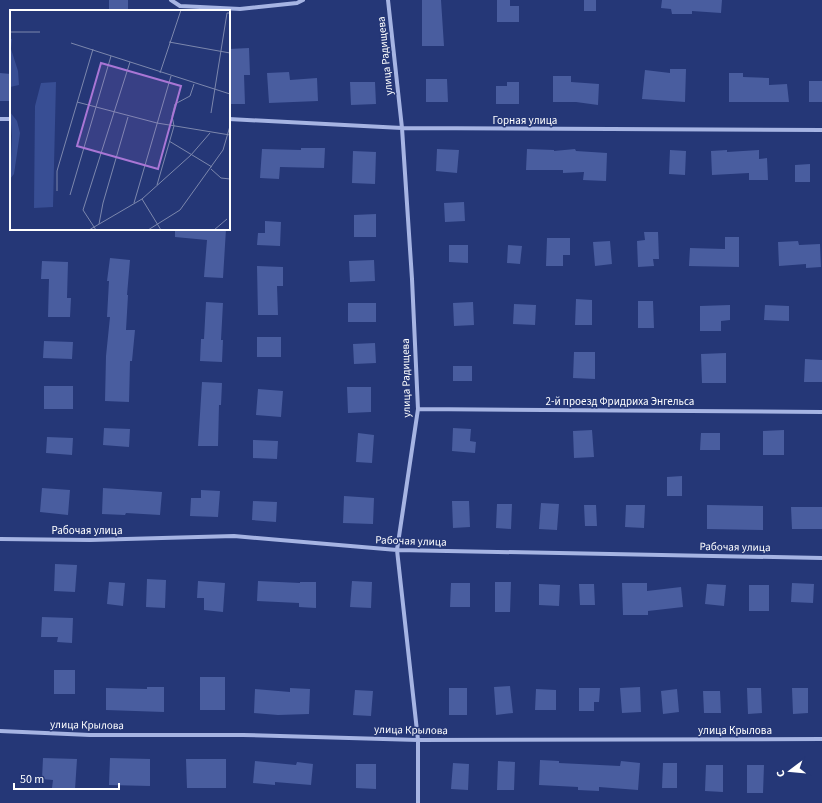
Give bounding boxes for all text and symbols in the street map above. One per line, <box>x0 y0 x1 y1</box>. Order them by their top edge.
inset map <box>10 10 230 230</box>
street label: улица Радищева <box>373 16 397 96</box>
street label: Горная улица <box>493 113 557 128</box>
street label: улица Радищева <box>398 338 414 418</box>
street label: 2-й проезд Фридриха Энгельса <box>546 394 694 409</box>
street label: Рабочая улица <box>51 523 123 538</box>
street label: Рабочая улица <box>375 532 447 550</box>
street label: Рабочая улица <box>699 539 771 555</box>
street label: улица Крылова <box>50 717 124 733</box>
street label: улица Крылова <box>374 722 448 738</box>
street label: улица Крылова <box>698 723 772 738</box>
north arrow <box>770 751 810 791</box>
scale bar <box>14 765 119 791</box>
text: С <box>773 768 789 779</box>
text: 50 m <box>20 771 44 788</box>

